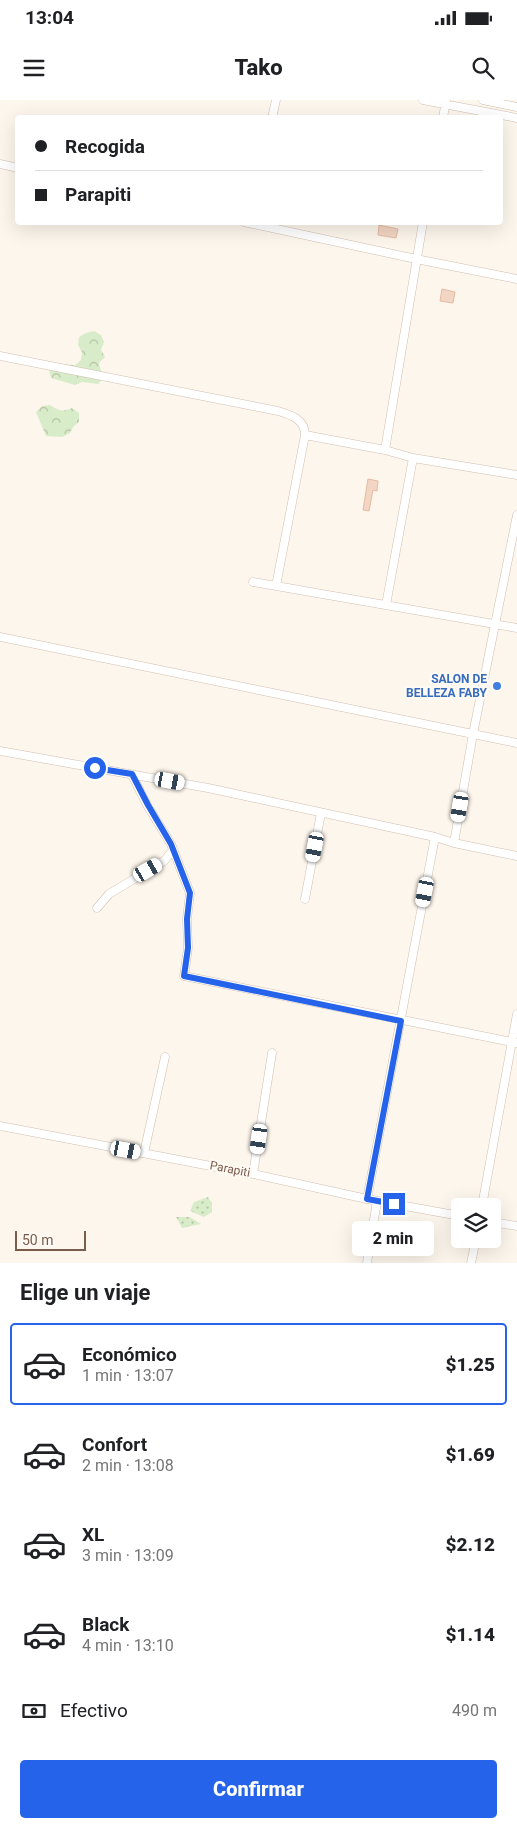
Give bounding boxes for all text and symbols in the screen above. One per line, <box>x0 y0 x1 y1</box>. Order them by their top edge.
text: 13:04 <box>25 6 74 29</box>
icon: menu <box>20 54 48 82</box>
icon: search <box>469 54 497 82</box>
text: Tako <box>234 55 283 80</box>
text: Recogida <box>65 135 145 158</box>
text: Parapiti <box>65 183 131 206</box>
place label: SALON DE BELLEZA FABY <box>406 672 488 700</box>
marker: SALON DE BELLEZA FABY <box>491 680 503 692</box>
route start <box>84 757 106 779</box>
car <box>153 771 186 791</box>
car <box>450 791 469 823</box>
car <box>304 831 325 863</box>
car <box>131 856 164 884</box>
car <box>414 876 435 908</box>
car <box>249 1123 268 1155</box>
car <box>109 1140 142 1160</box>
street label: Parapiti <box>209 1158 251 1180</box>
route end <box>383 1193 405 1215</box>
map controls <box>451 1198 501 1248</box>
button: layers <box>451 1198 501 1248</box>
callout: 2 min <box>353 1222 435 1256</box>
scale bar <box>15 1228 86 1251</box>
text: 2 min <box>373 1229 413 1248</box>
text: 50 m <box>22 1232 54 1248</box>
text: Elige un viaje <box>20 1280 150 1305</box>
icon: car <box>22 1342 67 1387</box>
text: Económico <box>82 1343 177 1366</box>
text: $1.25 <box>446 1353 495 1376</box>
text: 1 min · 13:07 <box>82 1366 174 1385</box>
icon: car <box>22 1432 67 1477</box>
text: Confort <box>82 1433 147 1456</box>
text: $1.69 <box>446 1443 495 1466</box>
text: 2 min · 13:08 <box>82 1456 174 1475</box>
icon: car <box>22 1522 67 1567</box>
text: XL <box>82 1523 104 1546</box>
text: $2.12 <box>446 1533 495 1556</box>
text: 3 min · 13:09 <box>82 1546 174 1565</box>
icon: car <box>22 1612 67 1657</box>
text: Black <box>82 1613 129 1636</box>
text: $1.14 <box>446 1623 495 1646</box>
text: 4 min · 13:10 <box>82 1636 174 1655</box>
icon: cash <box>20 1697 48 1725</box>
text: Efectivo <box>60 1699 128 1722</box>
text: 490 m <box>452 1701 497 1720</box>
button: Confirmar <box>20 1760 497 1818</box>

